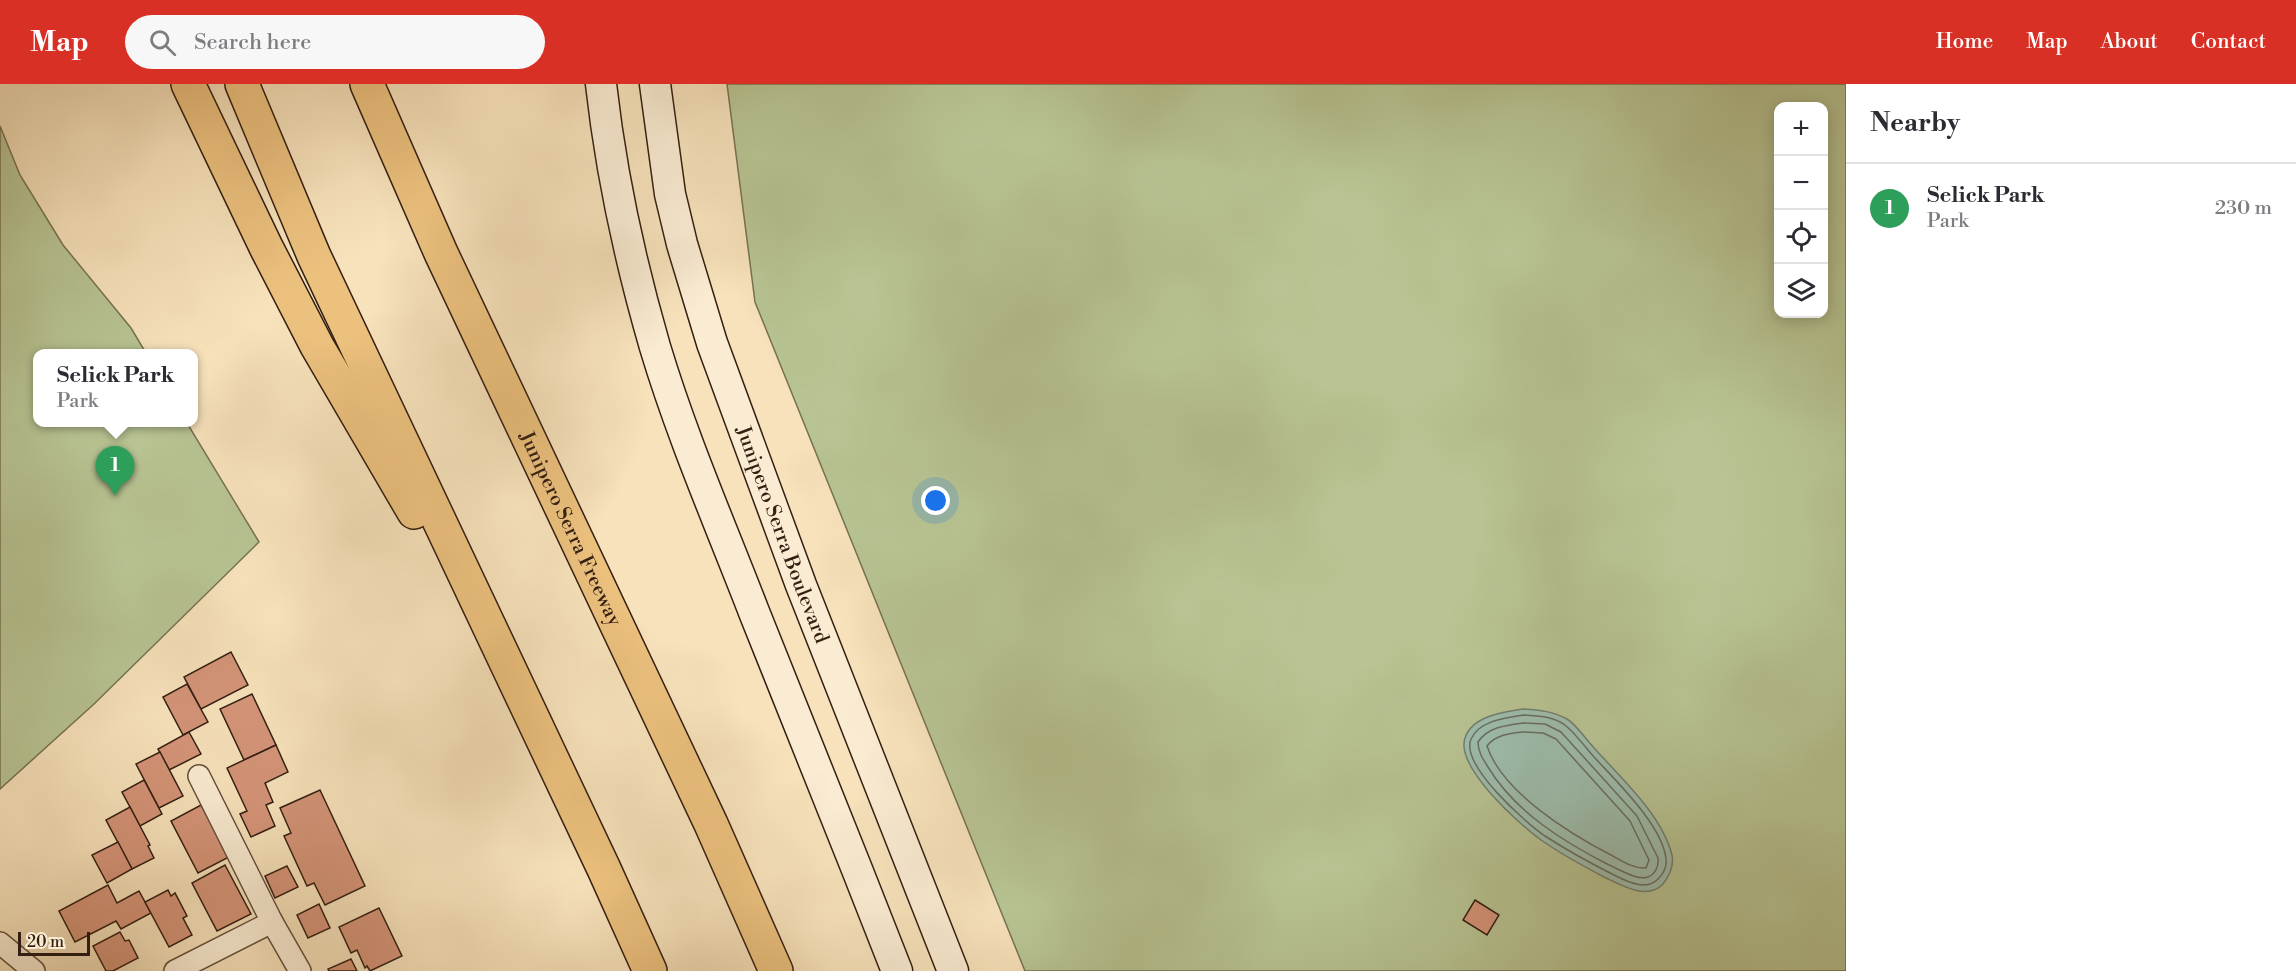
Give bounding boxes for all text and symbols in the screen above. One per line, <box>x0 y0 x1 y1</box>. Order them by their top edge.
search box <box>125 15 545 69</box>
text: Map <box>30 25 89 60</box>
icon: search <box>146 26 179 59</box>
text: Search here <box>194 29 311 56</box>
text: Home <box>1936 29 1993 55</box>
text: Map <box>2026 29 2068 55</box>
text: About <box>2101 29 2158 55</box>
text: Contact <box>2191 29 2266 55</box>
map controls <box>1774 102 1828 318</box>
button: + <box>1774 102 1828 156</box>
text: Nearby <box>1870 107 1960 139</box>
button: − <box>1774 156 1828 210</box>
text: Selick Park <box>1927 182 2045 209</box>
text: 1 <box>1885 196 1894 221</box>
text: 230 m <box>2215 196 2272 221</box>
text: Park <box>1927 209 1969 234</box>
button: locate <box>1774 210 1828 264</box>
button: layers <box>1774 264 1828 318</box>
popup <box>33 349 198 427</box>
text: Selick Park <box>57 362 174 389</box>
text: Park <box>57 389 98 414</box>
street label: Junipero Serra Boulevard <box>729 422 834 648</box>
street label: Junipero Serra Freeway <box>513 427 627 631</box>
pin: 1 <box>96 446 134 496</box>
your location <box>921 486 950 515</box>
scale bar <box>18 929 90 956</box>
text: 20 m <box>27 932 64 952</box>

